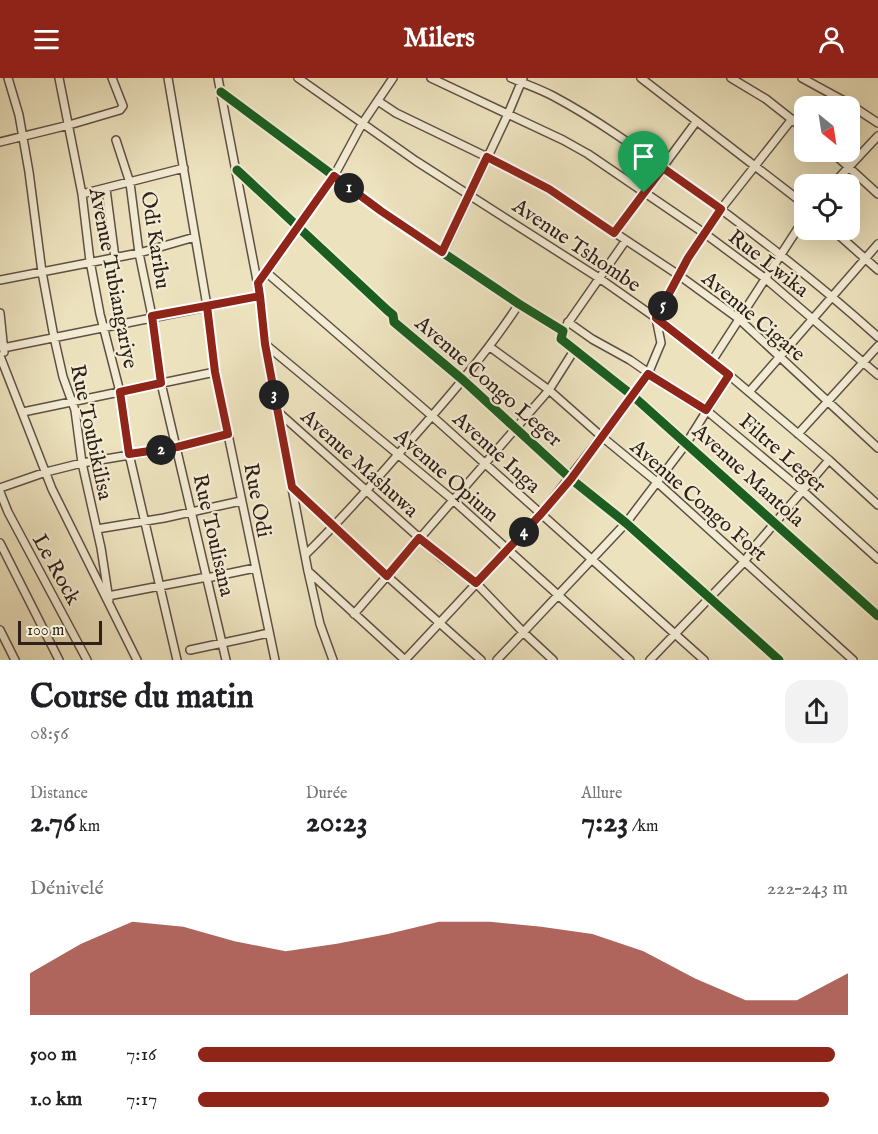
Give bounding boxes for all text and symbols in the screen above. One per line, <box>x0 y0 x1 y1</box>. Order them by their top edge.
text: Milers <box>403 22 475 56</box>
icon: menu <box>30 23 63 56</box>
icon: person <box>815 23 848 56</box>
north arrow <box>794 96 860 162</box>
map controls <box>794 96 860 240</box>
pin <box>618 131 669 193</box>
icon: arrive <box>627 140 660 173</box>
pin: 1 <box>334 173 364 203</box>
button: locate <box>794 174 860 240</box>
text: 1 <box>346 178 352 198</box>
street label: Avenue Tubiangariye <box>82 185 143 371</box>
street label: Odi Karibu <box>133 190 176 291</box>
street label: Avenue Tshombe <box>506 193 646 299</box>
street label: Rue Lwika <box>722 224 815 305</box>
street label: Avenue Cigare <box>695 265 811 369</box>
pin: 5 <box>648 291 678 321</box>
text: 5 <box>660 296 666 316</box>
street label: Avenue Congo Leger <box>408 310 568 454</box>
street label: Rue Toubikilisa <box>63 362 118 503</box>
pin: 3 <box>259 380 289 410</box>
text: 3 <box>271 385 277 405</box>
street label: Avenue Mashuwa <box>294 403 424 525</box>
street label: Avenue Inga <box>446 406 546 500</box>
street label: Filtre Leger <box>733 409 832 500</box>
street label: Avenue Mantola <box>685 418 810 534</box>
street label: Avenue Opium <box>387 423 504 529</box>
street label: Avenue Congo Fort <box>623 434 772 568</box>
pin: 2 <box>146 435 176 465</box>
text: 2 <box>157 440 165 460</box>
street label: Rue Odi <box>236 461 277 540</box>
street label: Rue Toulisana <box>185 472 240 600</box>
pin: 4 <box>509 517 539 547</box>
text: 4 <box>520 522 528 542</box>
street label: Le Rock <box>25 530 86 611</box>
scale bar <box>18 618 102 646</box>
text: 100 m <box>27 621 64 641</box>
text: Course du matin <box>30 677 254 719</box>
button: share <box>785 680 848 743</box>
text: 08:56 <box>30 721 69 746</box>
text: Distance <box>30 784 88 804</box>
text: Durée <box>306 784 347 804</box>
text: Allure <box>581 784 622 804</box>
text: 2.76 <box>30 804 76 842</box>
text: 20:23 <box>306 804 368 842</box>
text: 7:23 <box>581 804 629 842</box>
text: km <box>76 817 100 837</box>
text: /km <box>629 817 658 837</box>
text: Dénivelé <box>30 876 104 901</box>
text: 222–243 m <box>767 876 848 901</box>
text: 500 m <box>30 1042 77 1067</box>
text: 7:16 <box>126 1042 157 1067</box>
text: 1.0 km <box>30 1087 82 1112</box>
text: 7:17 <box>126 1087 157 1112</box>

